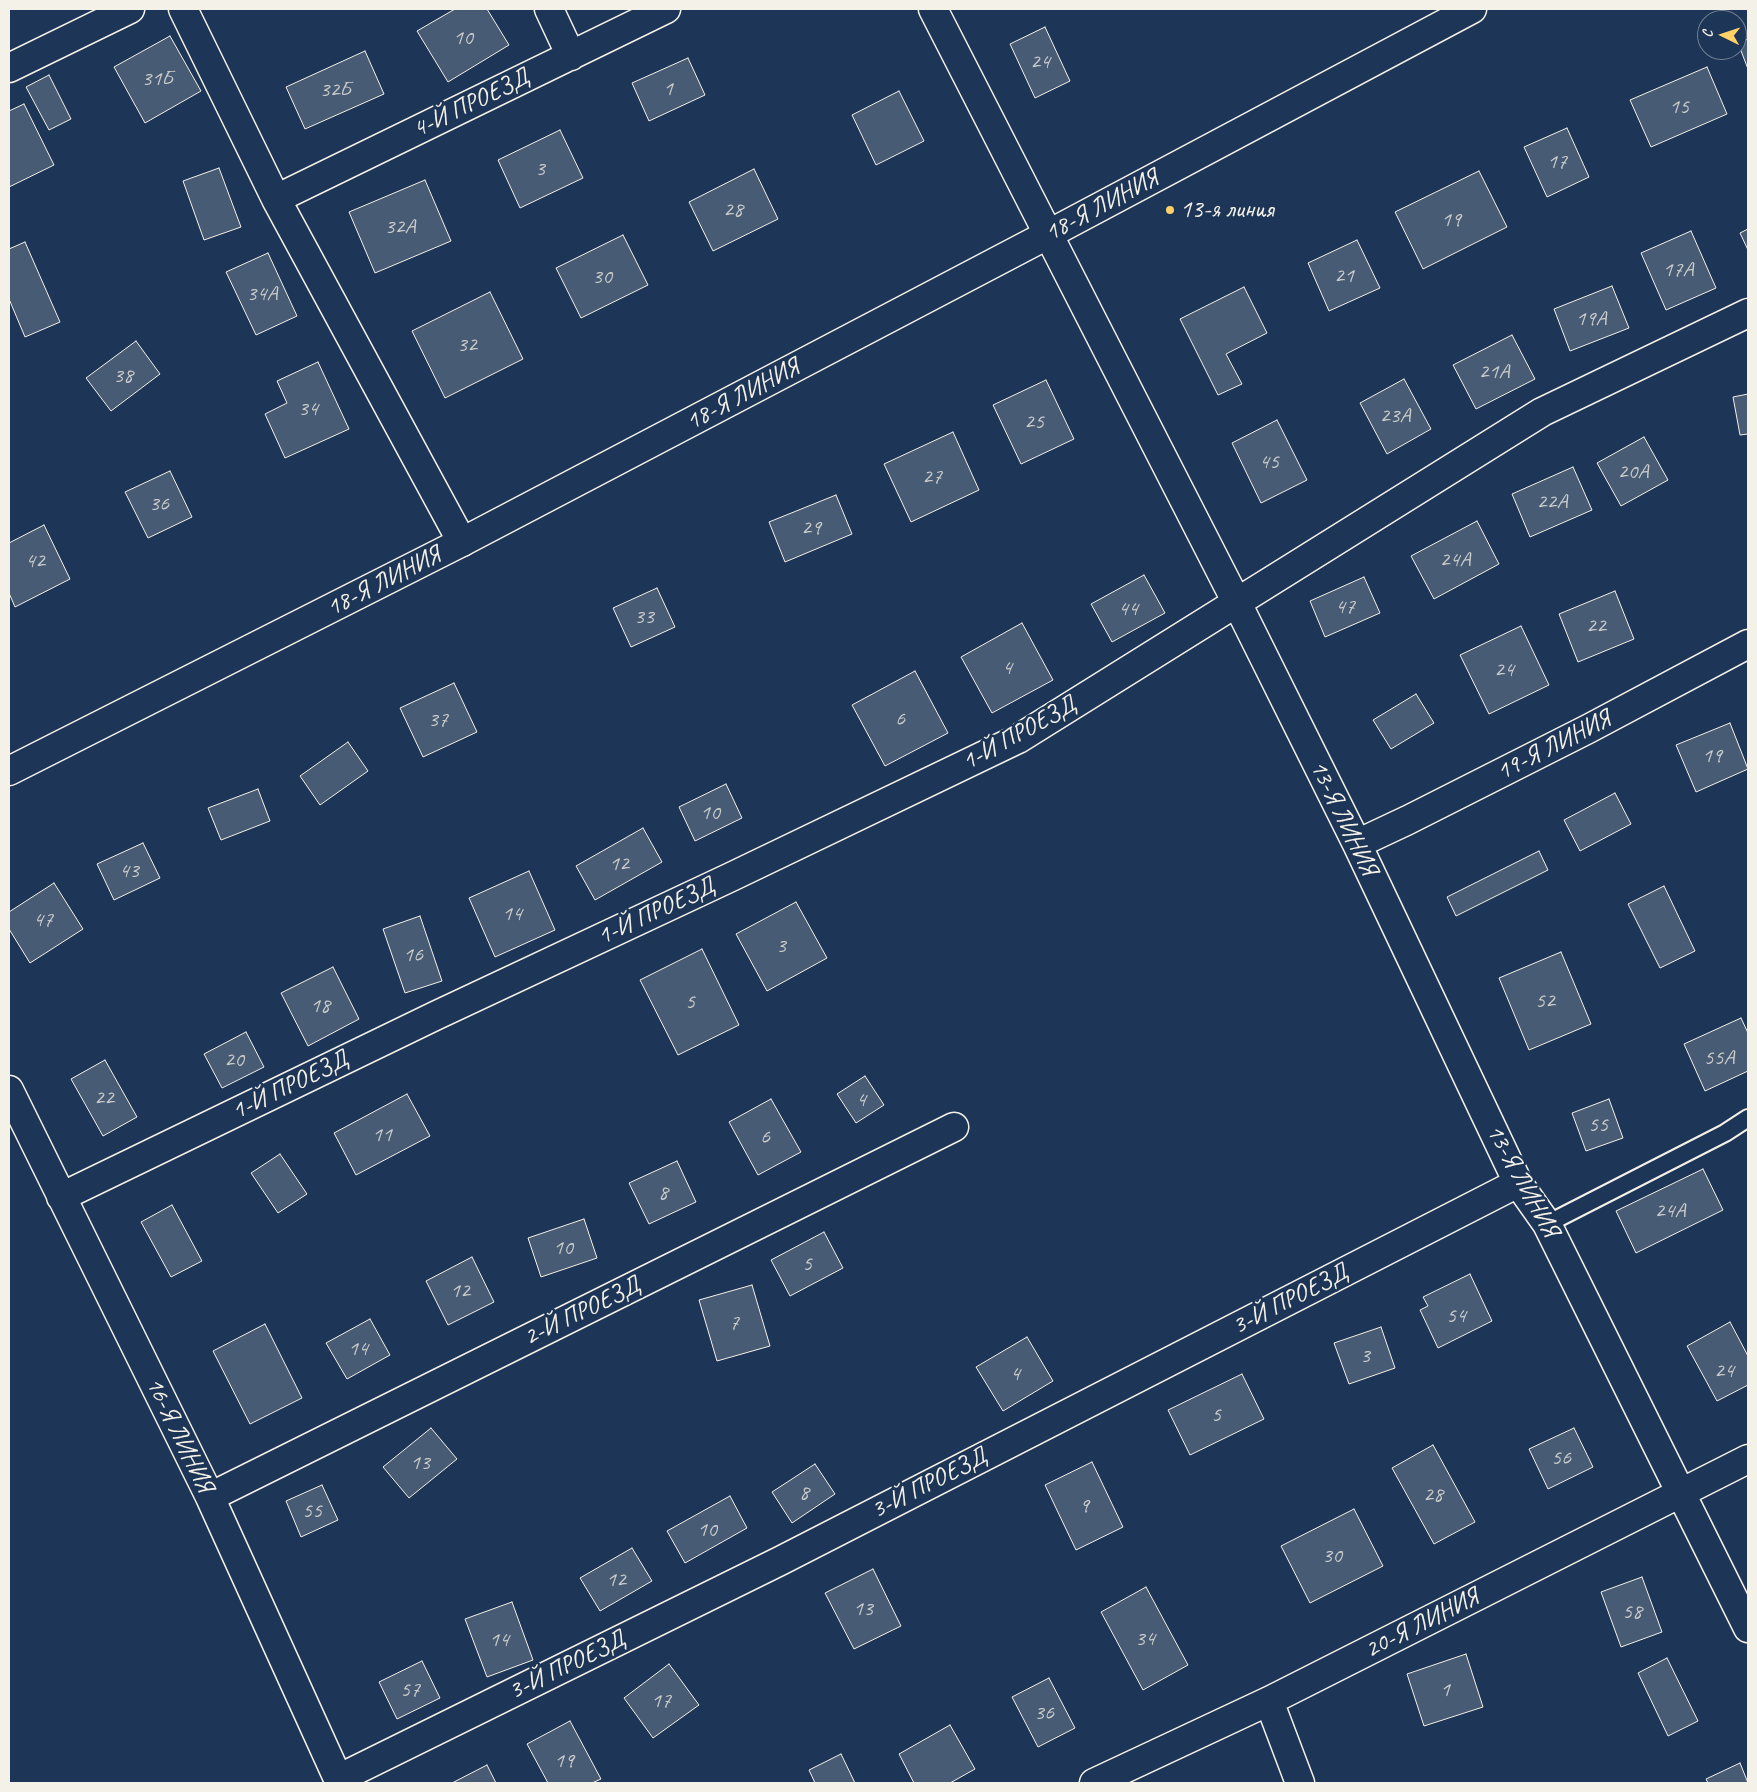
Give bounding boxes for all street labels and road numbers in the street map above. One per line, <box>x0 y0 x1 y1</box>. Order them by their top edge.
street label: 4-Й ПРОЕЗД <box>408 63 534 145</box>
street label: 18-Я ЛИНИЯ <box>1040 164 1164 248</box>
street label: 18-Я ЛИНИЯ <box>681 353 805 437</box>
street label: 18-Я ЛИНИЯ <box>322 540 446 624</box>
street label: 1-Й ПРОЕЗД <box>957 691 1081 777</box>
street label: 19-Я ЛИНИЯ <box>1492 704 1616 788</box>
street label: 13-Я ЛИНИЯ <box>1302 756 1384 880</box>
street label: 1-Й ПРОЕЗД <box>593 872 719 952</box>
street label: 1-Й ПРОЕЗД <box>227 1045 353 1127</box>
street label: 13-Я ЛИНИЯ <box>1479 1120 1565 1242</box>
street label: 3-Й ПРОЕЗД <box>1227 1258 1353 1342</box>
street label: 2-Й ПРОЕЗД <box>519 1271 645 1353</box>
street label: 16-Я ЛИНИЯ <box>138 1373 220 1497</box>
street label: 3-Й ПРОЕЗД <box>866 1442 992 1526</box>
street label: 20-Я ЛИНИЯ <box>1360 1582 1484 1666</box>
street label: 3-Й ПРОЕЗД <box>504 1625 630 1707</box>

